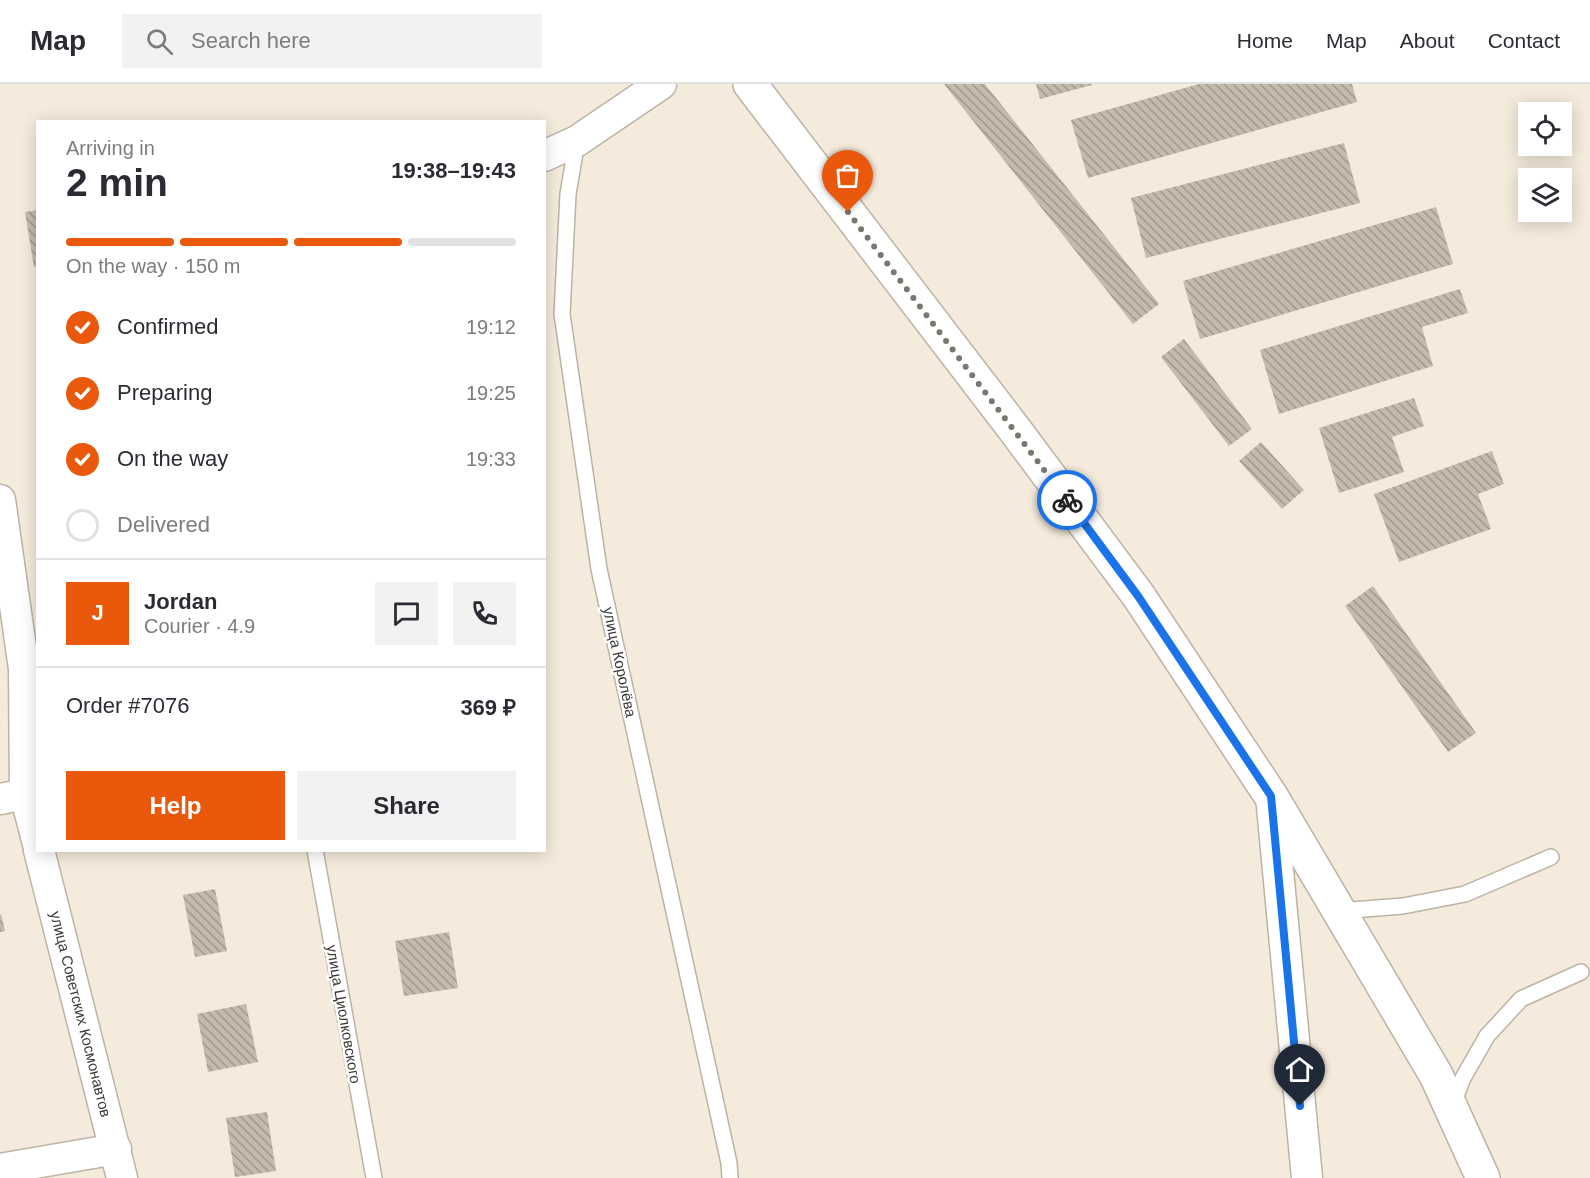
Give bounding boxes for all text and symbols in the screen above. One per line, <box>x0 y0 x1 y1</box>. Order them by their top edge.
search box <box>122 14 542 68</box>
text: Map <box>30 25 86 56</box>
icon: search <box>143 25 176 58</box>
text: Search here <box>191 28 311 53</box>
text: Home <box>1237 29 1293 52</box>
text: Map <box>1326 29 1367 52</box>
text: About <box>1400 29 1455 52</box>
text: Contact <box>1488 29 1560 52</box>
map controls <box>1518 102 1572 222</box>
button: locate <box>1518 102 1572 156</box>
text: Arriving in <box>66 137 155 159</box>
pin <box>822 150 873 212</box>
text: 19:38–19:43 <box>391 158 516 183</box>
icon: bag <box>831 159 864 192</box>
text: 2 min <box>66 161 168 204</box>
button: layers <box>1518 168 1572 222</box>
text: On the way · 150 m <box>66 255 241 277</box>
icon: check <box>66 311 99 344</box>
text: Confirmed <box>117 314 218 339</box>
text: 19:12 <box>466 316 516 338</box>
icon: check <box>66 377 99 410</box>
text: Preparing <box>117 380 212 405</box>
text: 19:25 <box>466 382 516 404</box>
icon: check <box>66 443 99 476</box>
text: On the way <box>117 446 228 471</box>
text: 19:33 <box>466 448 516 470</box>
courier <box>1037 470 1097 530</box>
icon: bike <box>1051 484 1084 517</box>
text: Delivered <box>117 512 210 537</box>
button: chat <box>375 582 438 645</box>
button: phone <box>453 582 516 645</box>
text: Jordan <box>144 589 217 614</box>
text: J <box>91 600 104 625</box>
street label: улица Королёва <box>600 605 640 719</box>
text: Courier · 4.9 <box>144 615 255 637</box>
text: Order #7076 <box>66 693 190 718</box>
text: 369 ₽ <box>460 695 516 720</box>
button: Help <box>66 771 285 840</box>
button: Share <box>297 771 516 840</box>
street label: улица Советских Космонавтов <box>47 909 115 1119</box>
street label: улица Циолковского <box>323 943 365 1085</box>
pin <box>1274 1044 1325 1106</box>
icon: home <box>1283 1053 1316 1086</box>

